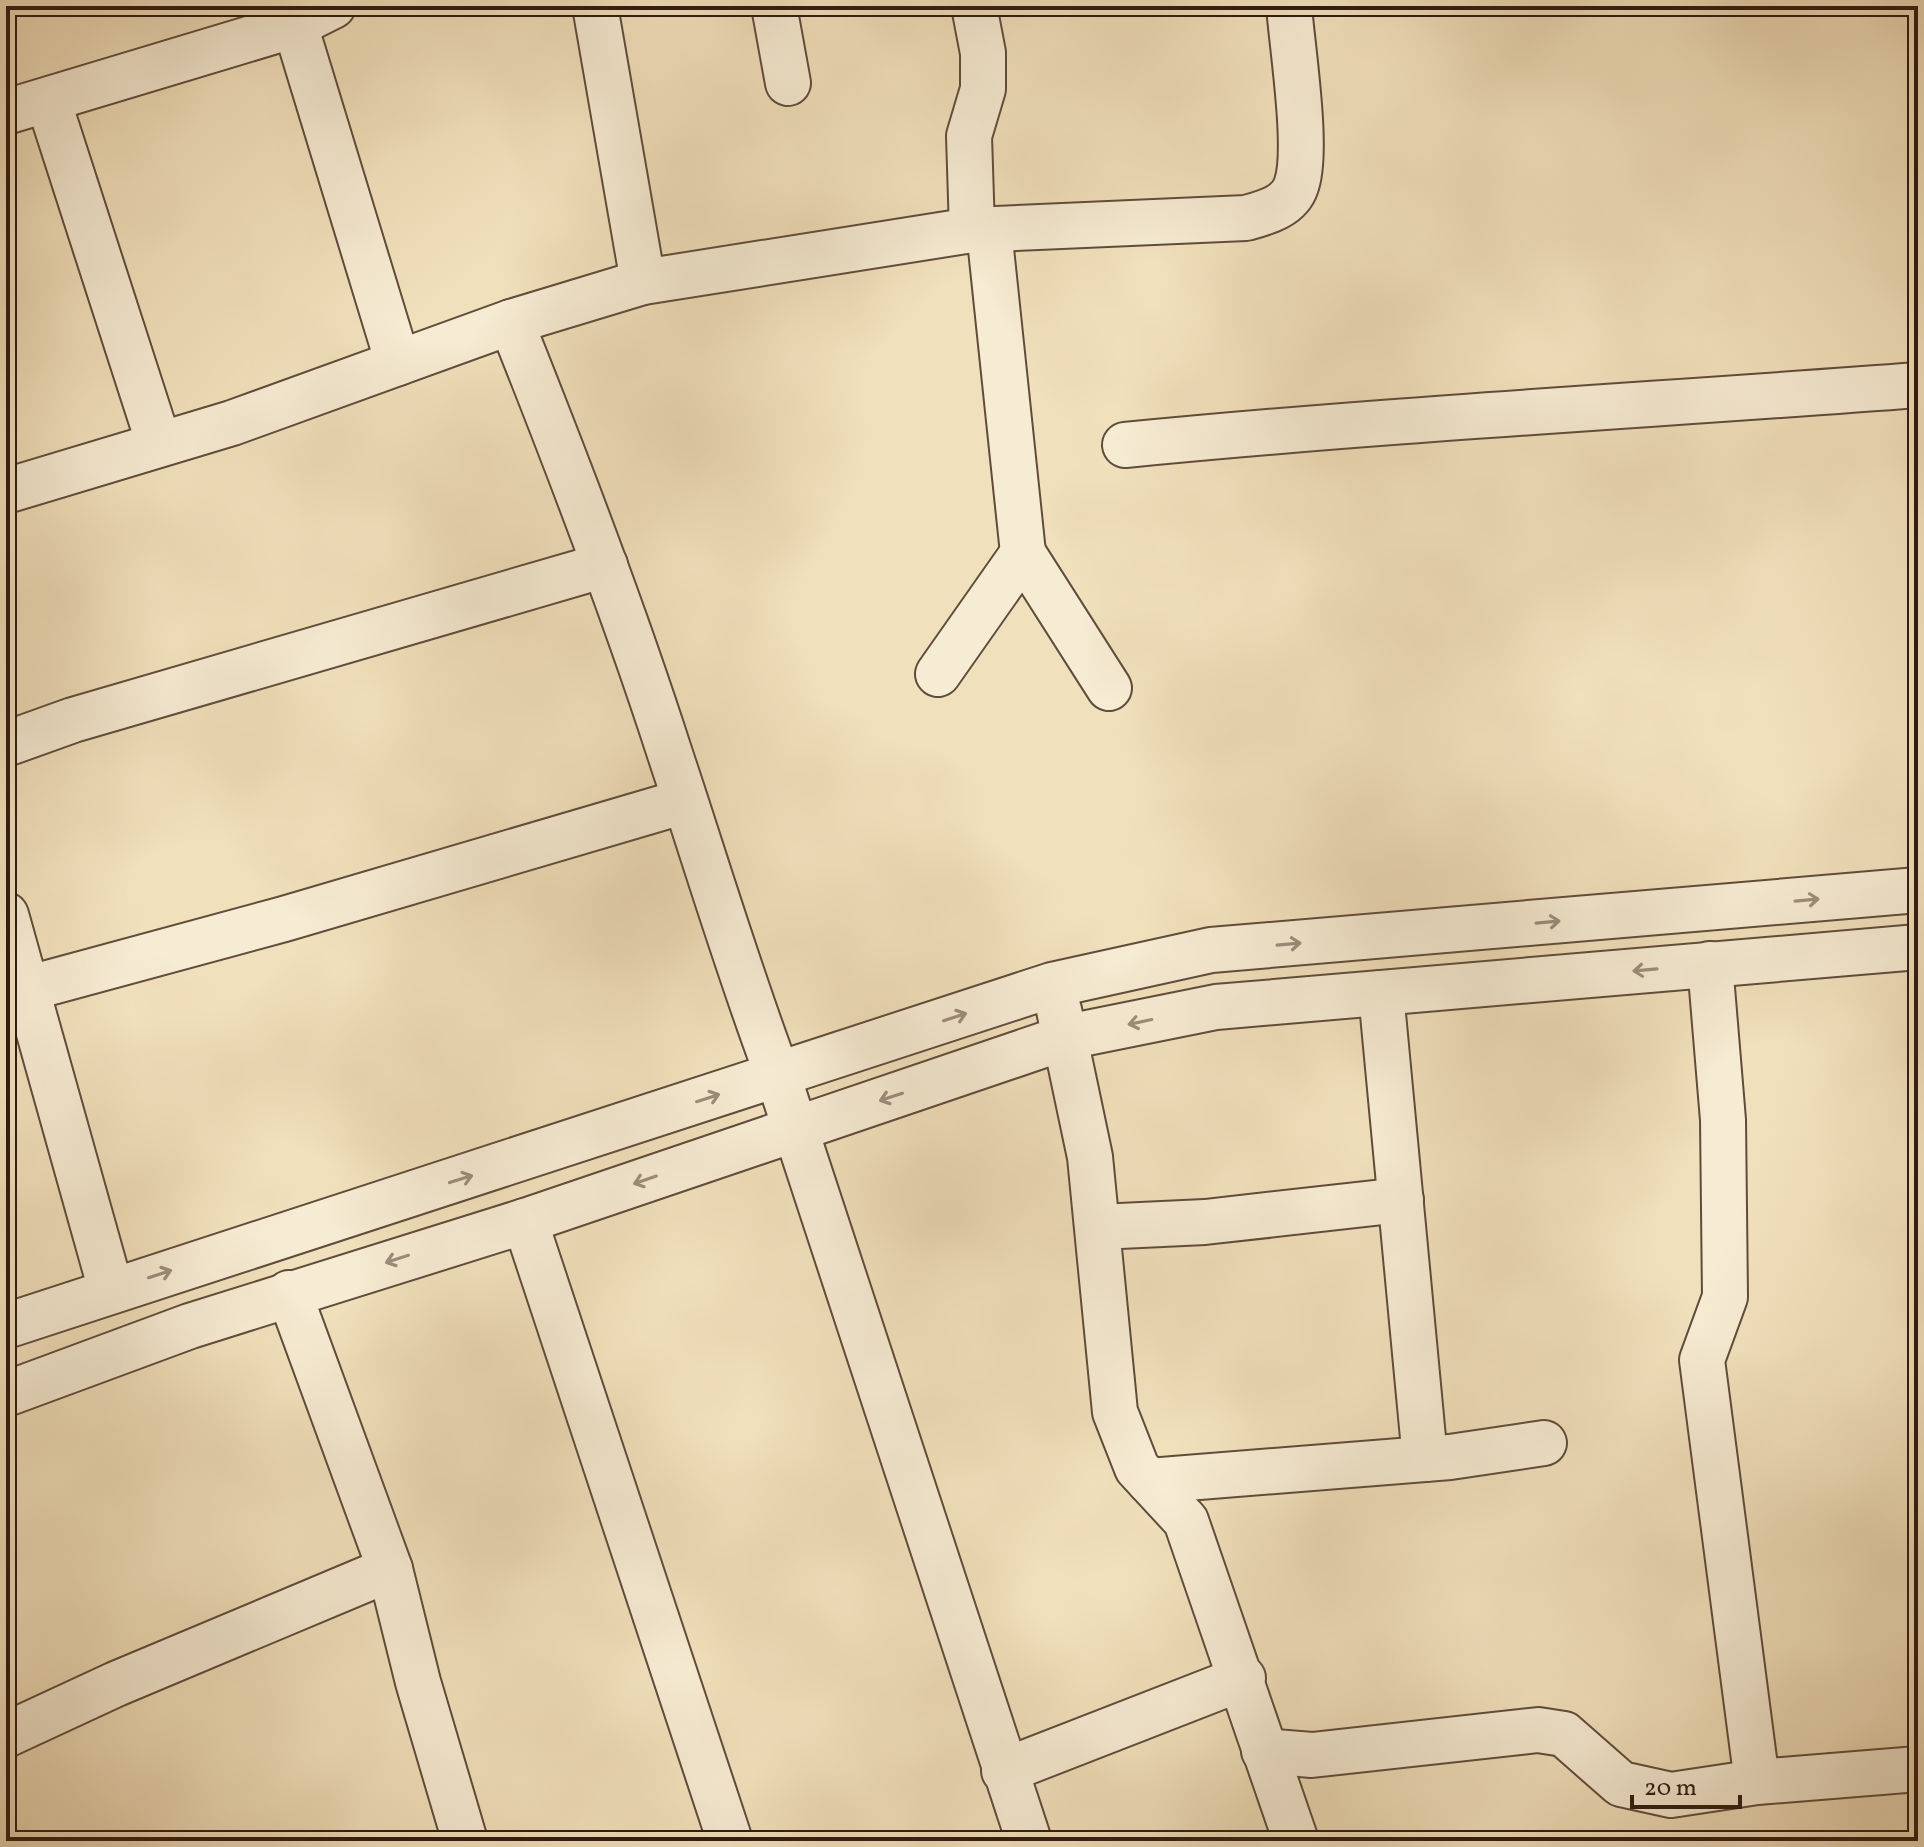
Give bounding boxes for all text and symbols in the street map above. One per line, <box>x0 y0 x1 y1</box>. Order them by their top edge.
one-way arrow <box>1793 892 1820 907</box>
one-way arrow <box>1534 914 1561 929</box>
one-way arrow <box>1275 936 1302 951</box>
one-way arrow <box>1632 963 1659 978</box>
one-way arrow <box>942 1009 967 1023</box>
one-way arrow <box>1128 1016 1153 1031</box>
one-way arrow <box>695 1090 720 1105</box>
one-way arrow <box>879 1091 904 1106</box>
one-way arrow <box>448 1171 473 1186</box>
one-way arrow <box>633 1174 658 1189</box>
one-way arrow <box>385 1252 411 1267</box>
one-way arrow <box>147 1266 172 1281</box>
scale bar <box>1632 1759 1740 1809</box>
text: 20 m <box>1644 1772 1697 1806</box>

